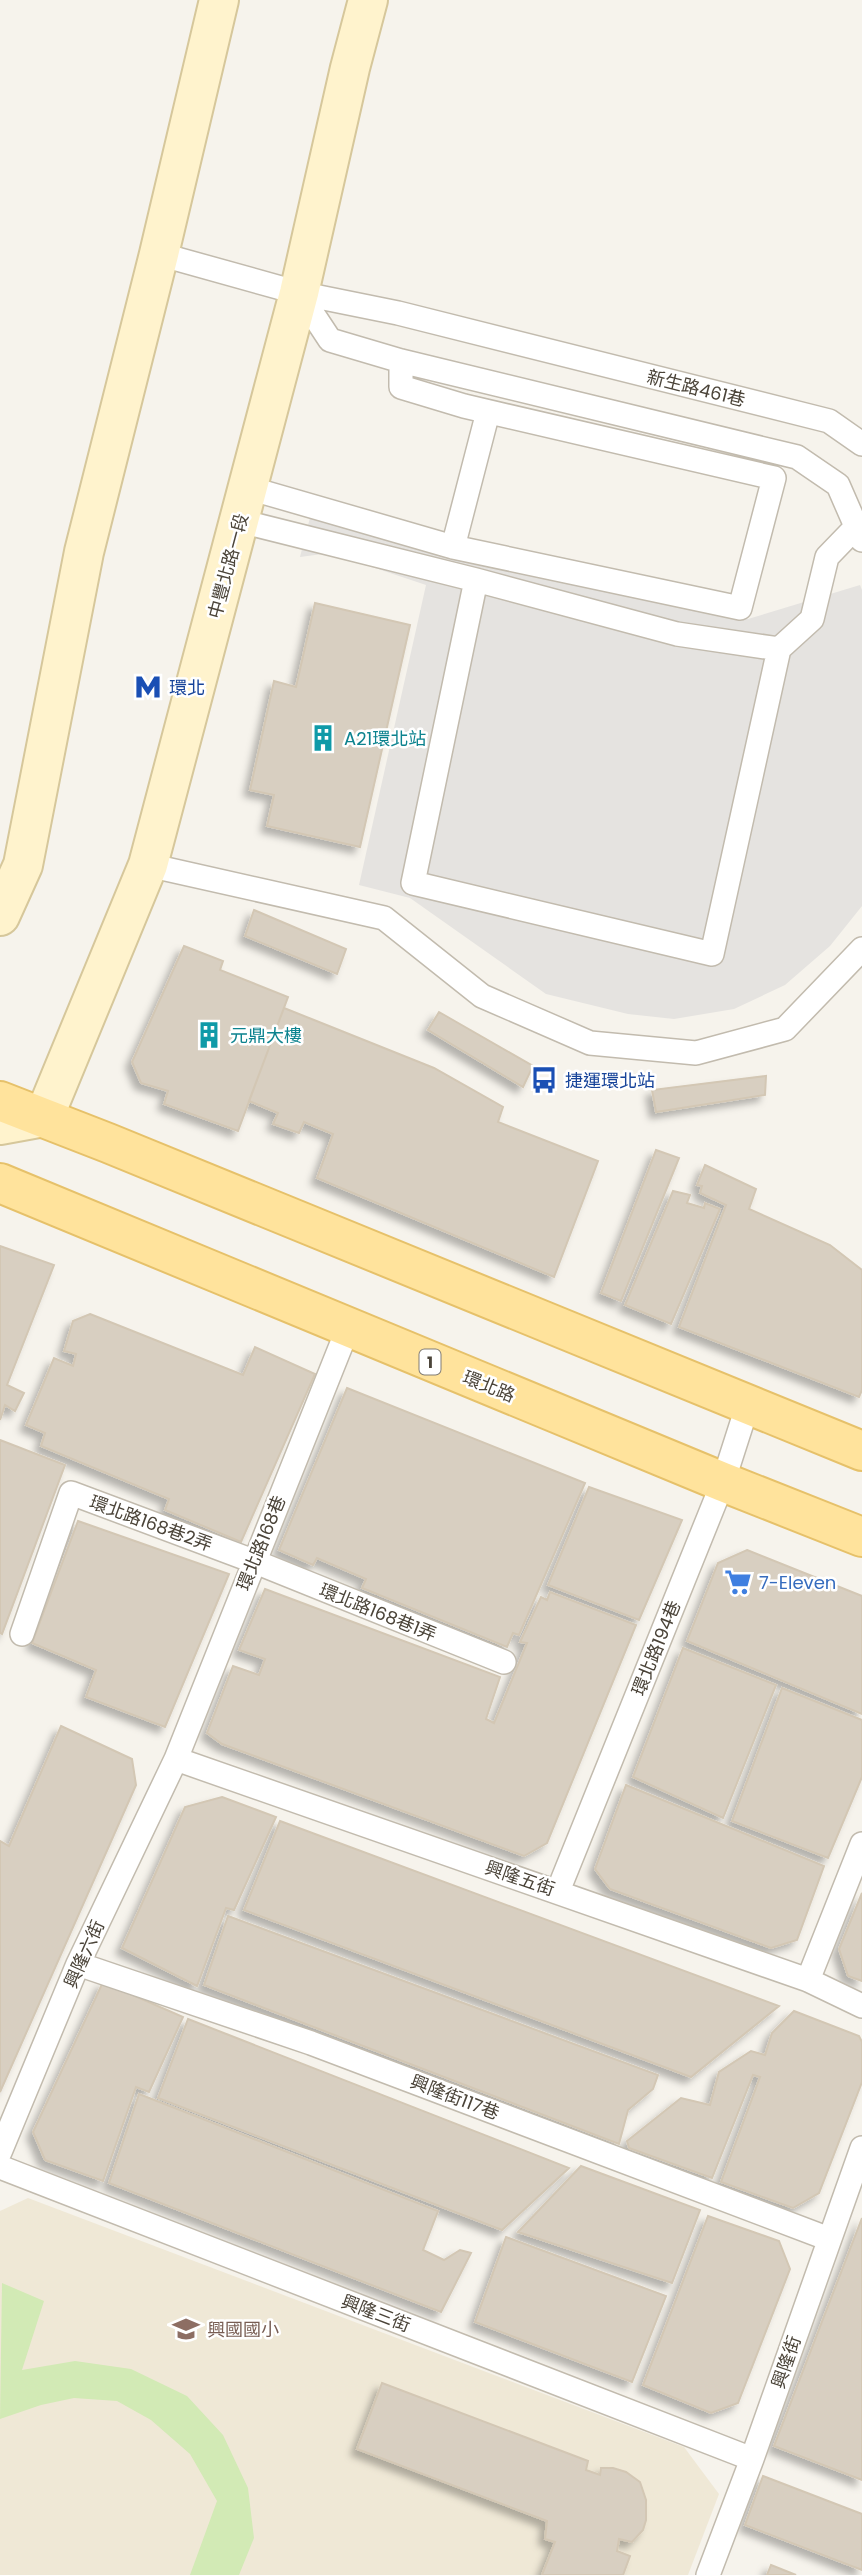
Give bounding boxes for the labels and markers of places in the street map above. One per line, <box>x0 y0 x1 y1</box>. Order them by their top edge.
metro station icon: 環北 <box>133 672 163 702</box>
place label: 環北 <box>169 675 205 700</box>
building icon: A21環北站 <box>308 723 338 753</box>
place label: A21環北站 <box>344 726 426 751</box>
building icon: 元鼎大樓 <box>194 1020 224 1050</box>
place label: 元鼎大樓 <box>230 1023 302 1048</box>
bus stop icon: 捷運環北站 <box>529 1065 559 1095</box>
place label: 捷運環北站 <box>565 1068 655 1093</box>
supermarket icon: 7-Eleven <box>723 1567 753 1597</box>
place label: 7-Eleven <box>759 1570 836 1595</box>
school or university icon: 興國國小 <box>171 2314 201 2344</box>
place label: 興國國小 <box>207 2317 279 2342</box>

